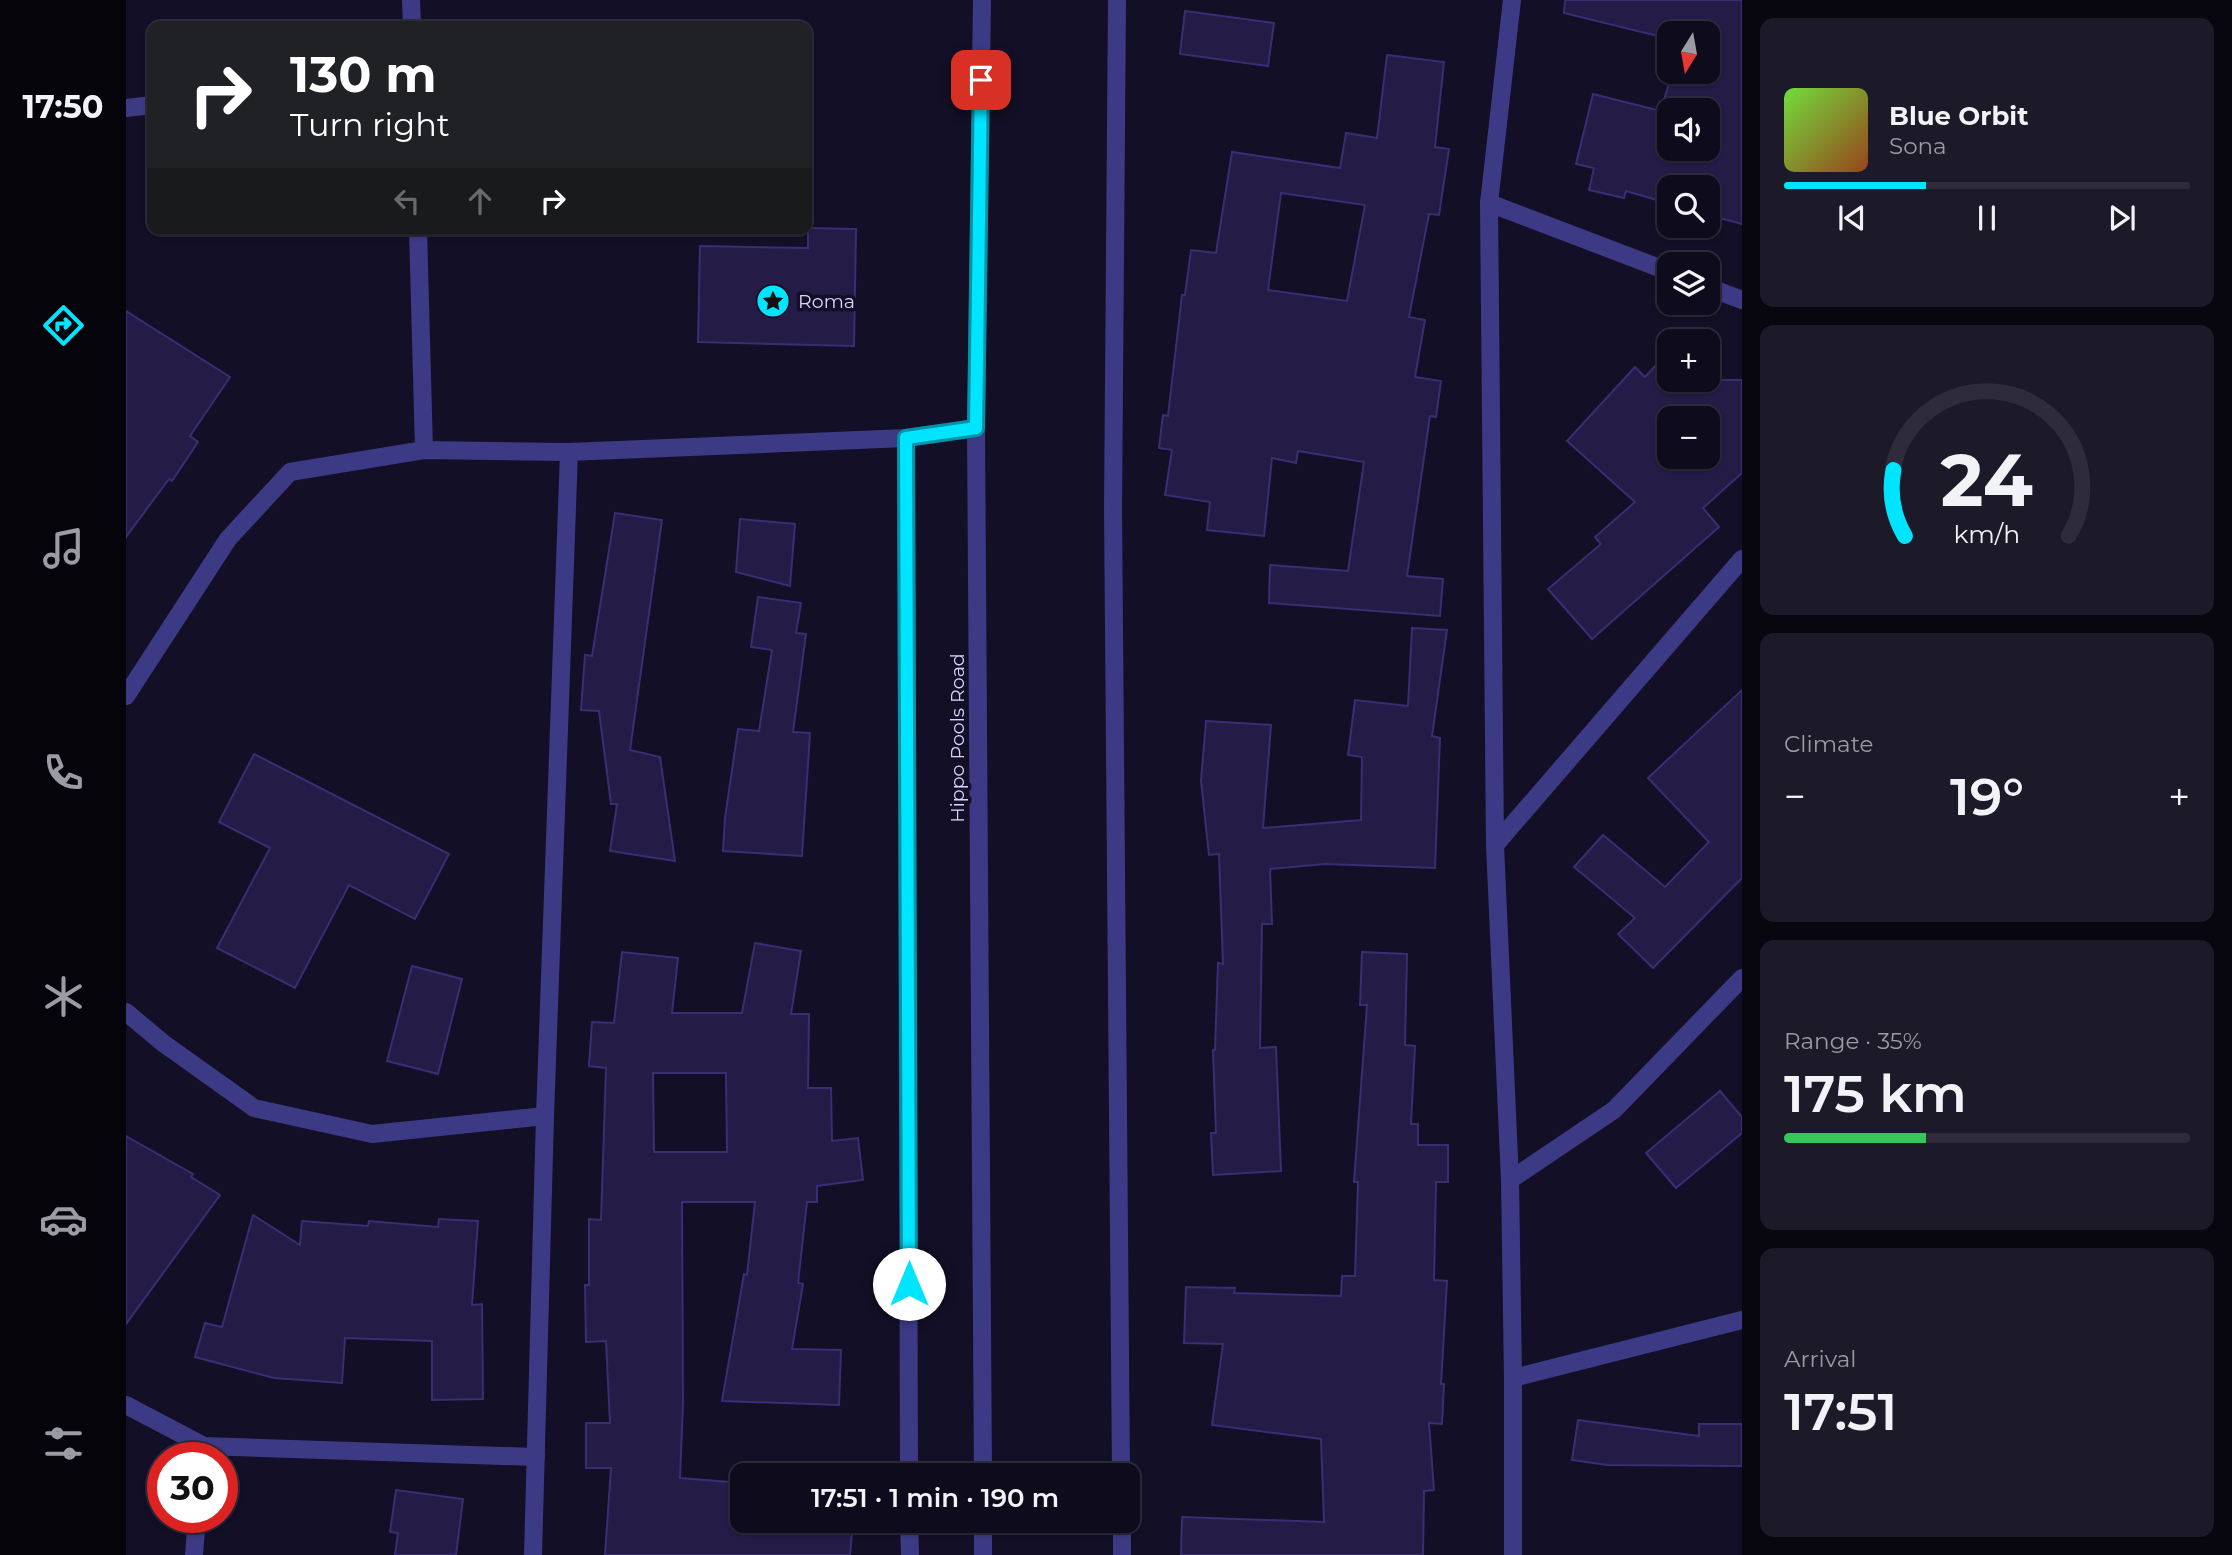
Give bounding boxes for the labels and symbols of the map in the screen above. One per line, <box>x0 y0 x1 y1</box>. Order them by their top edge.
north arrow <box>1657 21 1720 84</box>
pin <box>951 50 1011 110</box>
place icon: Roma <box>754 282 792 320</box>
place label: Roma <box>798 290 855 313</box>
street label: Hippo Pools Road <box>946 653 969 823</box>
position arrow <box>872 1247 946 1321</box>
speed limit sign: 30 <box>147 1442 238 1533</box>

